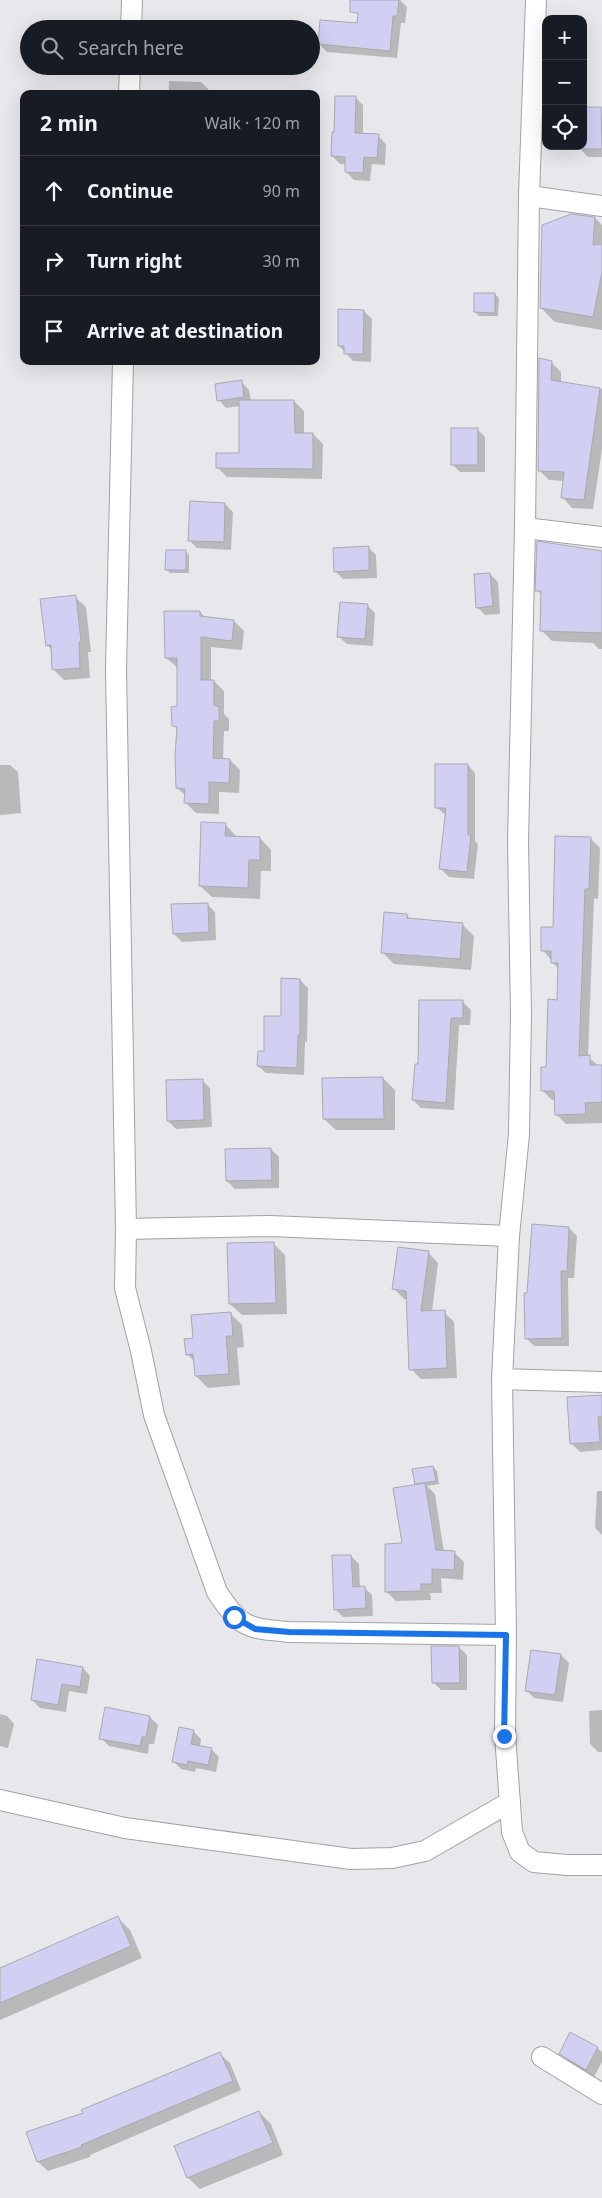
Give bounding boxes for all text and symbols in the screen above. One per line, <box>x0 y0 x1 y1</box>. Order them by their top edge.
map controls <box>542 15 587 150</box>
button: + <box>542 15 587 60</box>
search box <box>20 20 320 75</box>
icon: search <box>38 34 66 62</box>
text: Search here <box>78 35 184 61</box>
button: − <box>542 60 587 105</box>
button: locate <box>542 105 587 150</box>
text: 2 min <box>40 109 98 137</box>
text: Walk · 120 m <box>205 112 300 134</box>
icon: ahead <box>40 177 68 205</box>
text: Continue <box>87 178 173 204</box>
text: 90 m <box>263 180 300 202</box>
icon: right <box>40 247 68 275</box>
text: Turn right <box>87 248 182 274</box>
text: 30 m <box>263 250 300 272</box>
icon: arrive <box>40 317 68 345</box>
text: Arrive at destination <box>87 318 283 344</box>
route start <box>223 1606 246 1629</box>
route end <box>493 1725 516 1748</box>

